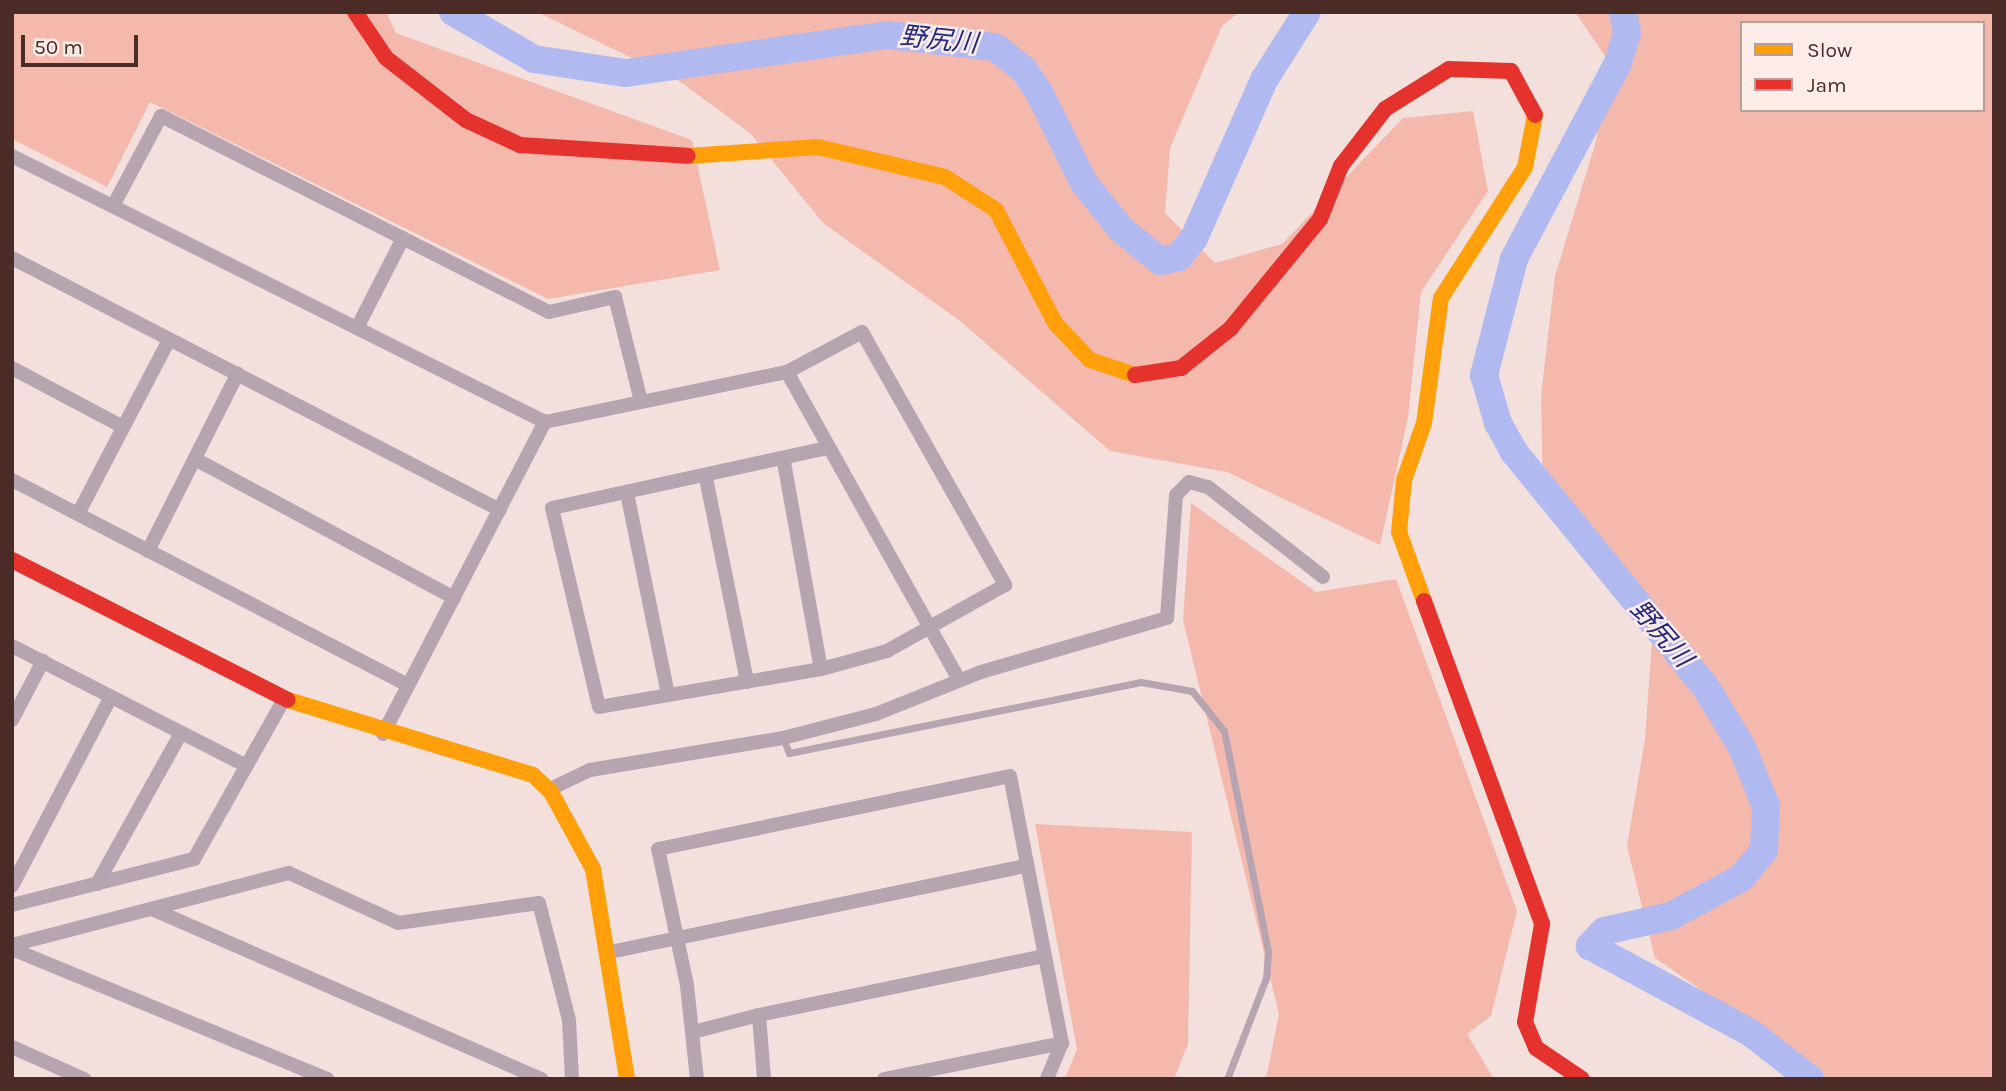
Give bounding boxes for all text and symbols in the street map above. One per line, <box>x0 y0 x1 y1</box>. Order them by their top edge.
water label: 野尻川 <box>899 20 979 60</box>
scale bar <box>24 21 142 65</box>
legend <box>1740 21 1985 112</box>
text: 50 m <box>34 35 83 59</box>
text: Slow <box>1807 38 1852 62</box>
text: Jam <box>1807 73 1847 97</box>
water label: 野尻川 <box>1624 594 1698 674</box>

